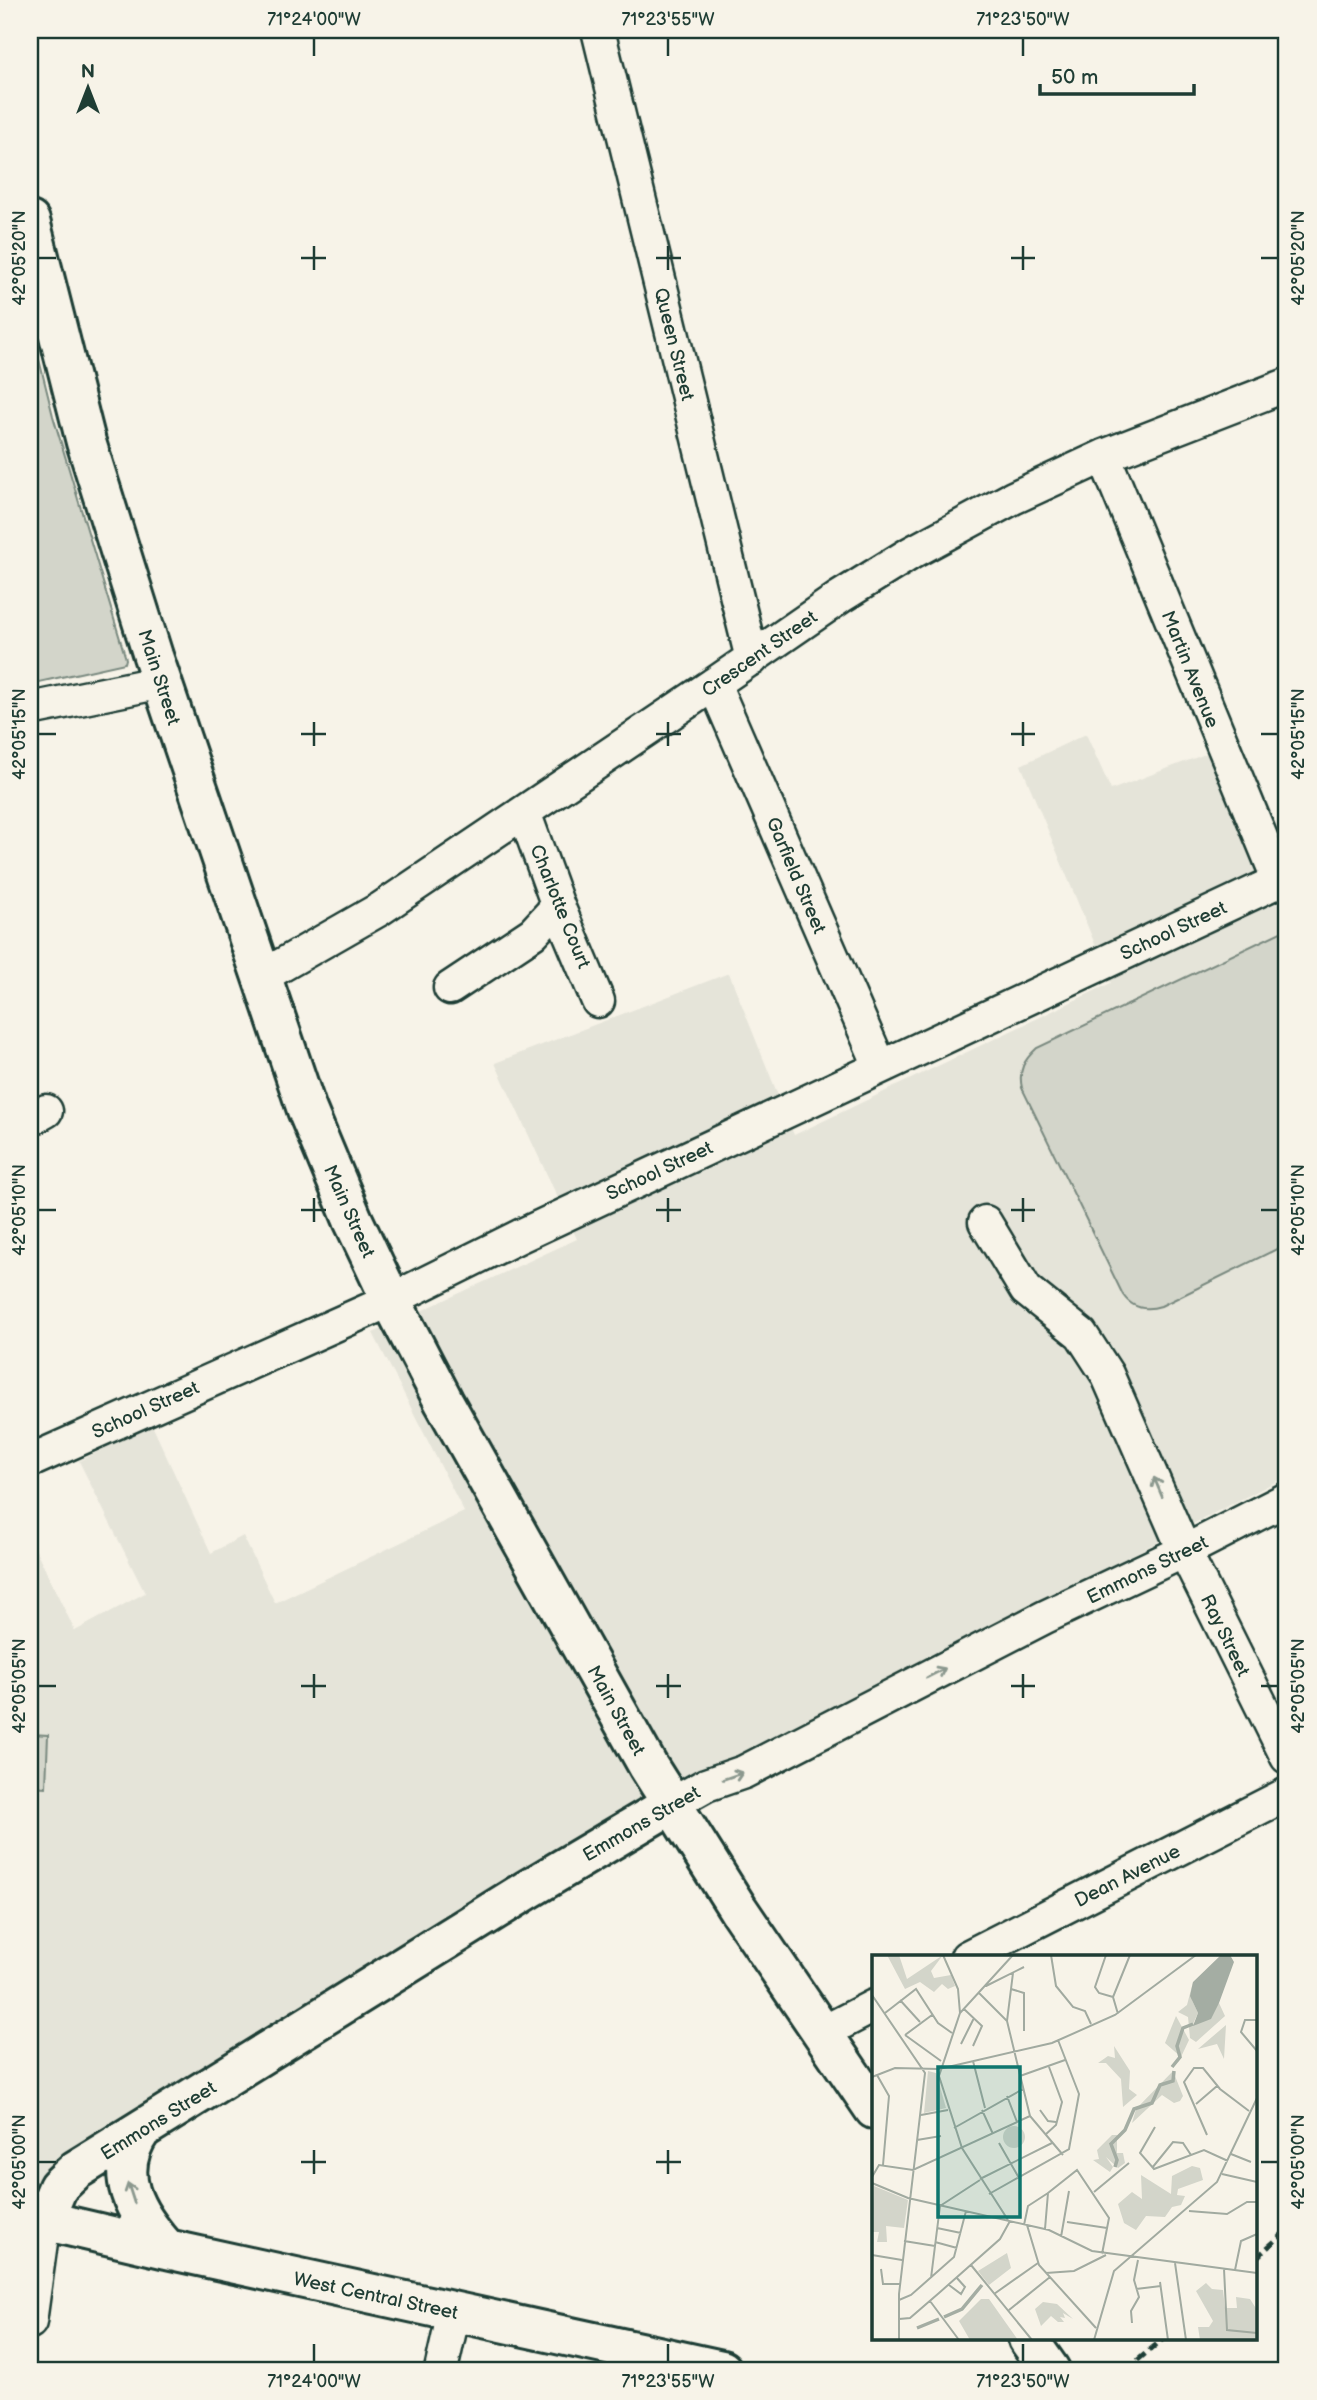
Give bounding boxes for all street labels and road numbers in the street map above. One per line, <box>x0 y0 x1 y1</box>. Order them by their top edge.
street label: Queen Street <box>648 286 699 403</box>
street label: Crescent Street <box>698 606 822 703</box>
street label: Martin Avenue <box>1156 608 1224 731</box>
street label: Main Street <box>132 627 185 728</box>
street label: Garfield Street <box>761 814 831 937</box>
street label: Charlotte Court <box>524 841 595 972</box>
street label: School Street <box>1117 897 1231 966</box>
street label: School Street <box>603 1137 717 1206</box>
street label: Main Street <box>318 1162 379 1262</box>
street label: School Street <box>88 1376 203 1444</box>
street label: Emmons Street <box>1083 1531 1212 1610</box>
street label: Ray Street <box>1195 1591 1254 1681</box>
street label: Main Street <box>582 1662 650 1760</box>
street label: Emmons Street <box>579 1781 705 1867</box>
street label: Dean Avenue <box>1071 1840 1184 1913</box>
street label: Emmons Street <box>97 2077 221 2166</box>
street label: West Central Street <box>291 2268 460 2325</box>

